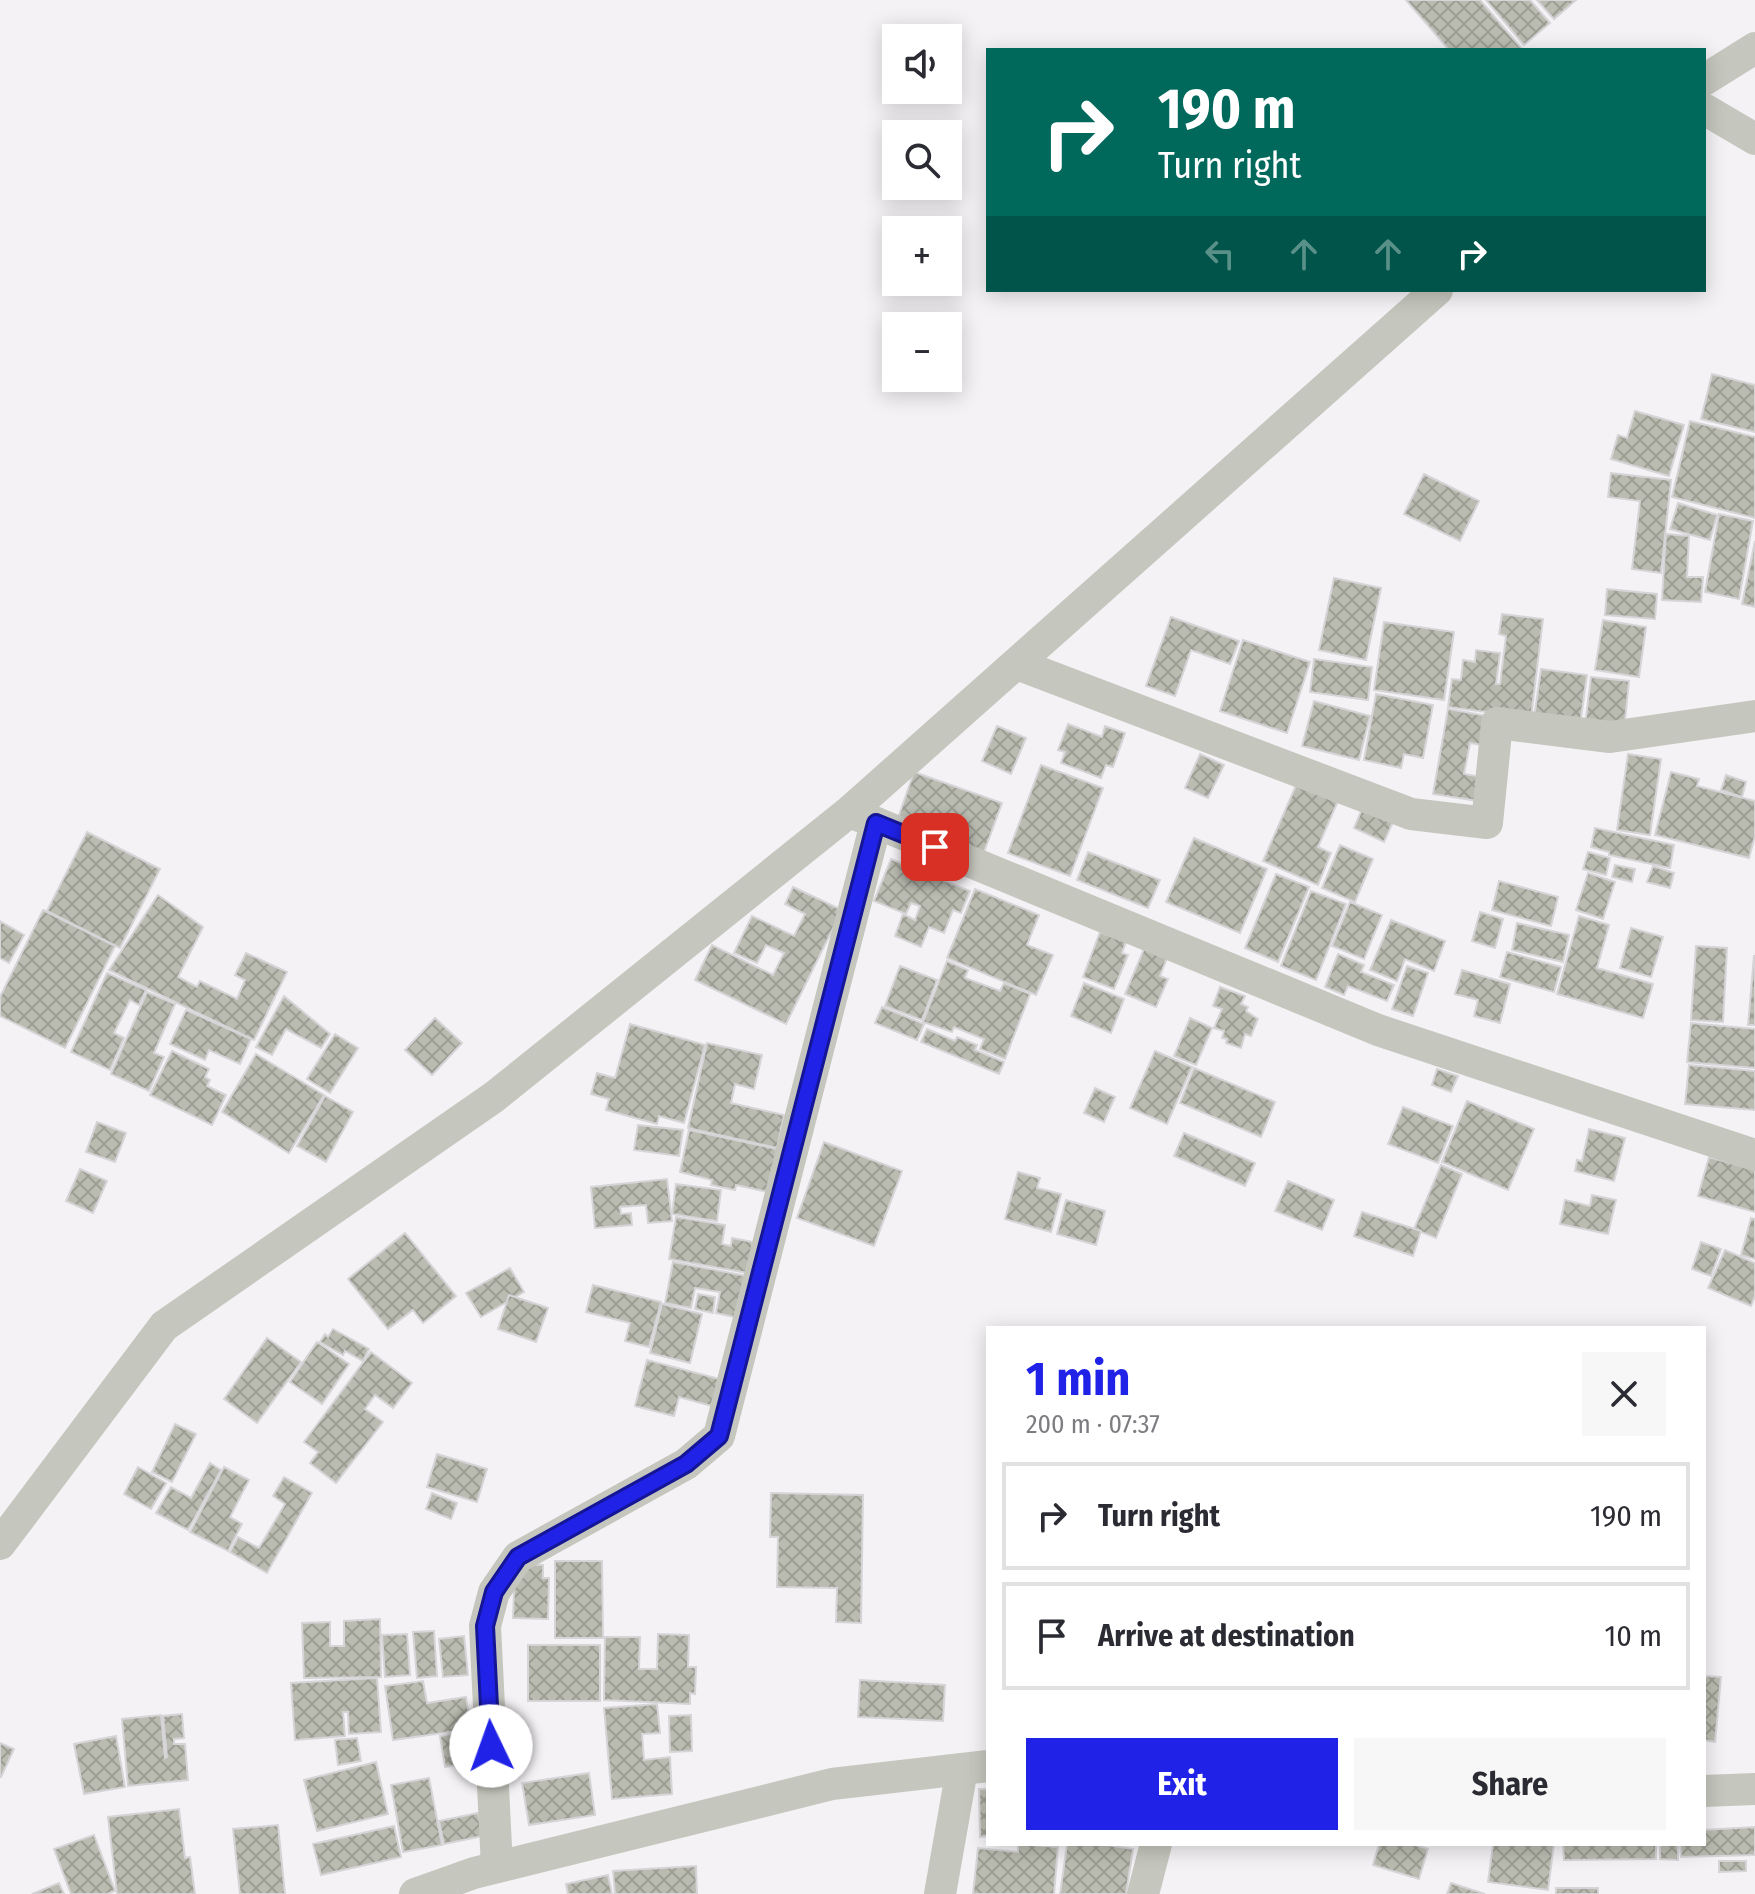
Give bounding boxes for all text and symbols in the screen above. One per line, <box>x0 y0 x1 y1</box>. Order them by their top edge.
map controls <box>882 24 962 392</box>
button: sound <box>882 24 962 104</box>
text: 190 m <box>1158 76 1296 143</box>
icon: right <box>1026 80 1130 184</box>
button: search <box>882 120 962 200</box>
text: Turn right <box>1158 144 1301 188</box>
button: + <box>882 216 962 296</box>
icon: left <box>1198 232 1242 276</box>
icon: ahead <box>1282 232 1326 276</box>
icon: ahead <box>1366 232 1410 276</box>
icon: right <box>1450 232 1494 276</box>
button: − <box>882 312 962 392</box>
pin <box>901 813 969 881</box>
icon: arrive <box>913 825 957 869</box>
text: 1 min <box>1026 1350 1131 1408</box>
button: close <box>1582 1352 1666 1436</box>
text: 200 m · 07:37 <box>1026 1409 1160 1440</box>
icon: right <box>1030 1494 1074 1538</box>
text: Turn right <box>1098 1498 1220 1534</box>
text: 190 m <box>1590 1498 1662 1534</box>
icon: arrive <box>1030 1614 1074 1658</box>
text: Arrive at destination <box>1098 1618 1355 1654</box>
text: 10 m <box>1605 1618 1662 1654</box>
position arrow <box>449 1704 533 1788</box>
button: Exit <box>1026 1738 1338 1830</box>
button: Share <box>1354 1738 1666 1830</box>

